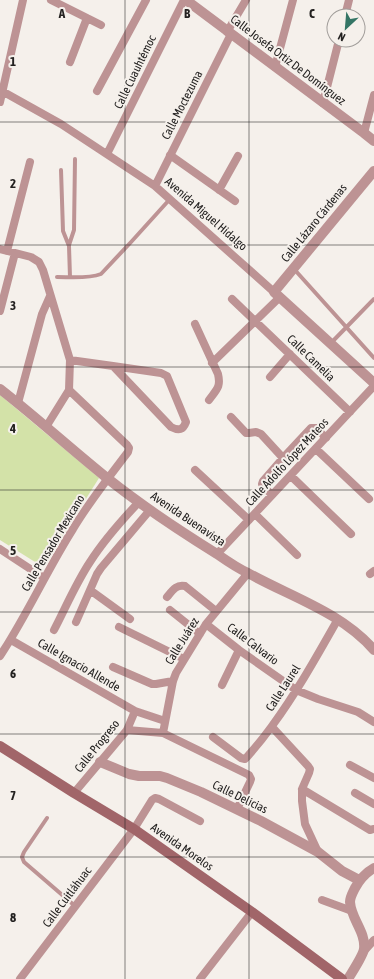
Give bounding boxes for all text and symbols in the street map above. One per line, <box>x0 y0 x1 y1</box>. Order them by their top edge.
text: A <box>58 6 66 21</box>
text: B <box>184 6 191 21</box>
north arrow <box>326 8 366 48</box>
street label: Calle Josefa Ortiz De Domínguez <box>227 12 349 108</box>
text: N <box>336 30 347 44</box>
street label: Calle Cuauhtémoc <box>111 32 159 111</box>
text: 1 <box>10 54 16 69</box>
street label: Calle Moctezuma <box>159 68 205 142</box>
street label: Avenida Miguel Hidalgo <box>162 175 250 254</box>
text: 2 <box>10 176 16 191</box>
street label: Calle Lázaro Cárdenas <box>278 181 350 265</box>
text: 3 <box>10 298 16 313</box>
street label: Calle Camelia <box>284 332 338 384</box>
street label: Calle Adolfo López Mateos <box>243 415 331 509</box>
text: 4 <box>9 421 16 436</box>
street label: Avenida Buenavista <box>148 489 228 549</box>
street label: Calle Pensador Mexicano <box>19 492 88 594</box>
text: 5 <box>10 543 16 558</box>
street label: Calle Juárez <box>162 614 202 667</box>
street label: Calle Calvario <box>225 620 282 668</box>
street label: Calle Ignacio Allende <box>35 636 123 694</box>
street label: Calle Laurel <box>263 661 304 714</box>
text: 6 <box>10 666 16 681</box>
street label: Calle Progreso <box>72 717 123 775</box>
street label: Calle Delicias <box>210 778 270 816</box>
text: 7 <box>10 788 16 803</box>
street label: Avenida Morelos <box>148 820 216 874</box>
street label: Calle Cuitláhuac <box>40 864 95 930</box>
text: 8 <box>10 910 16 925</box>

